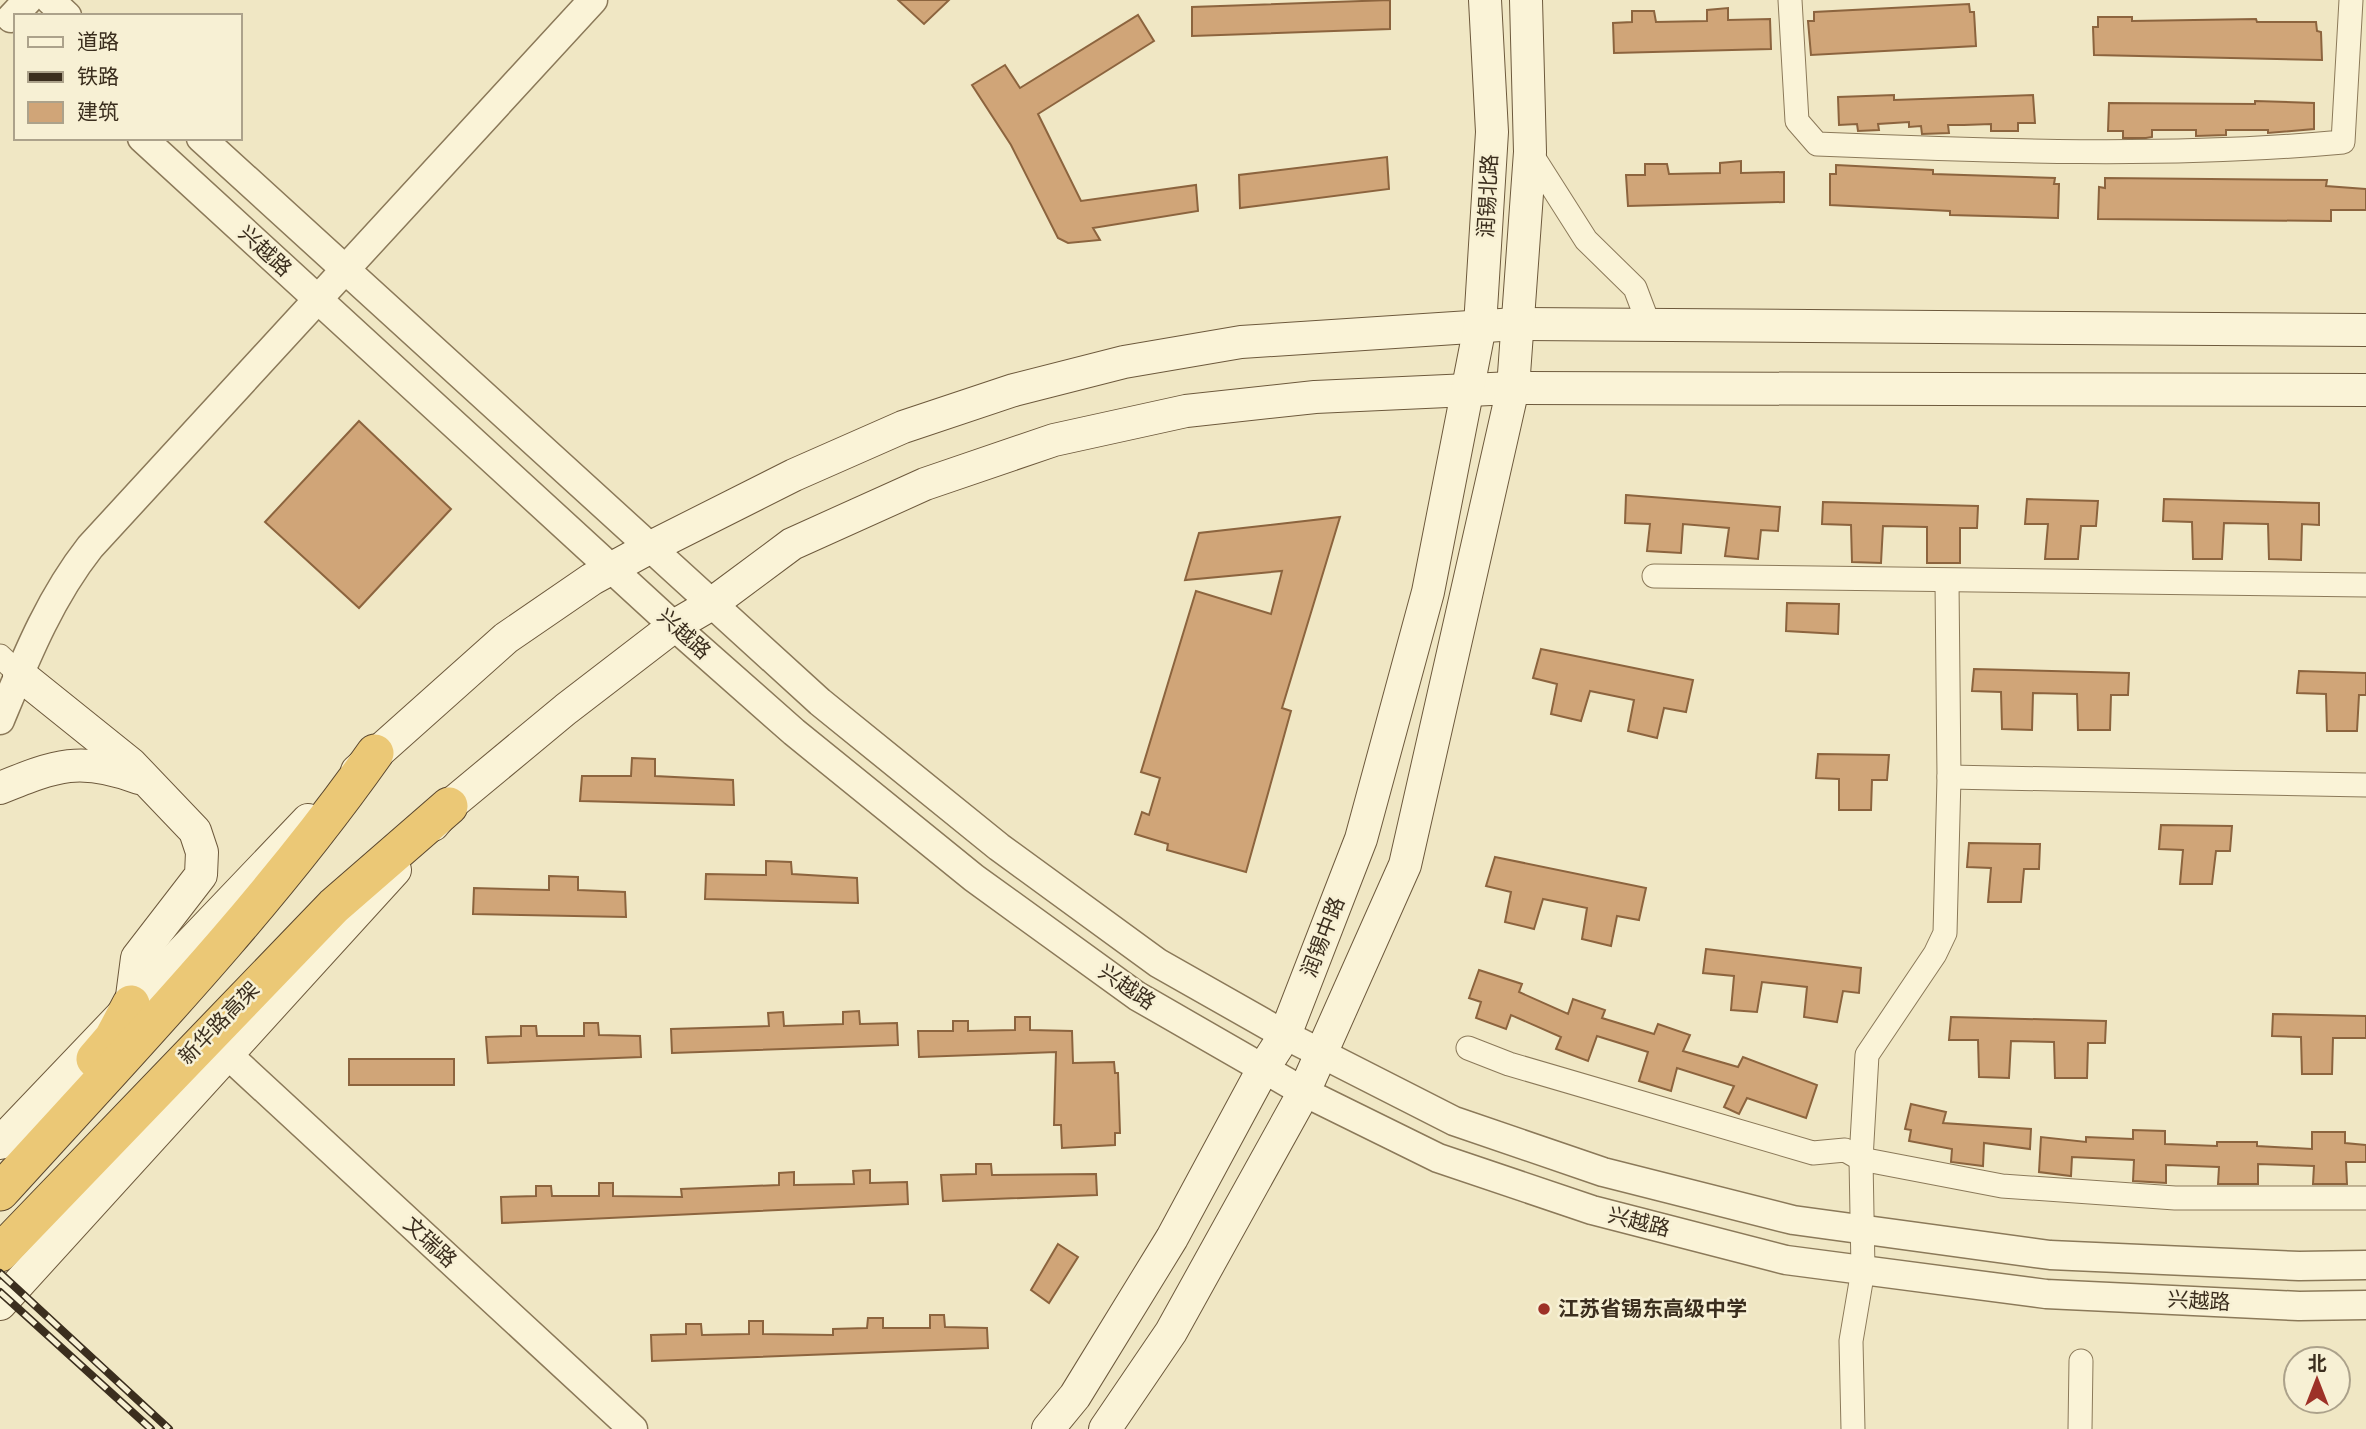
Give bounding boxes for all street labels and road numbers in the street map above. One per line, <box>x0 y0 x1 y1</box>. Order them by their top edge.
street label: 润锡北路 <box>1469 153 1503 239</box>
street label: 兴越路 <box>233 217 300 282</box>
street label: 兴越路 <box>652 600 719 665</box>
street label: 润锡中路 <box>1292 892 1350 981</box>
street label: 兴越路 <box>1094 955 1163 1015</box>
street label: 新华路高架 <box>170 973 265 1070</box>
street label: 兴越路 <box>1605 1198 1674 1242</box>
street label: 文瑞路 <box>398 1208 465 1273</box>
street label: 兴越路 <box>2167 1282 2231 1316</box>

